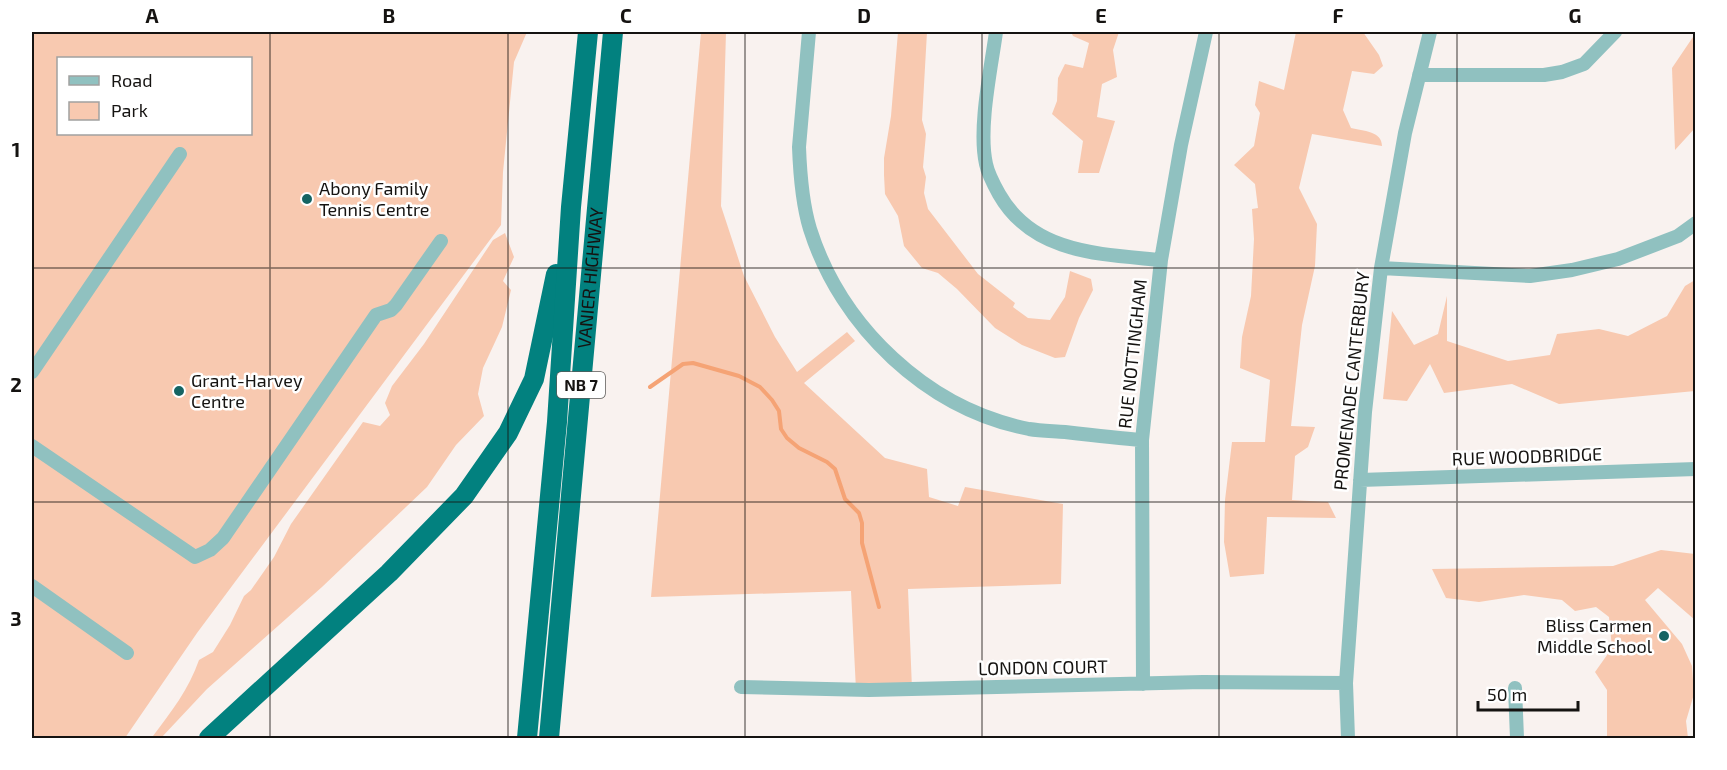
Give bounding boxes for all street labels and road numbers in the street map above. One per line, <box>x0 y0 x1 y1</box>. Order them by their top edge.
street label: VANIER HIGHWAY <box>572 206 607 349</box>
street label: PROMENADE CANTERBURY <box>1329 270 1374 491</box>
street label: RUE NOTTINGHAM <box>1113 278 1151 430</box>
road number: NB 7 <box>557 372 605 398</box>
street label: RUE WOODBRIDGE <box>1451 442 1602 470</box>
street label: LONDON COURT <box>978 655 1109 679</box>

